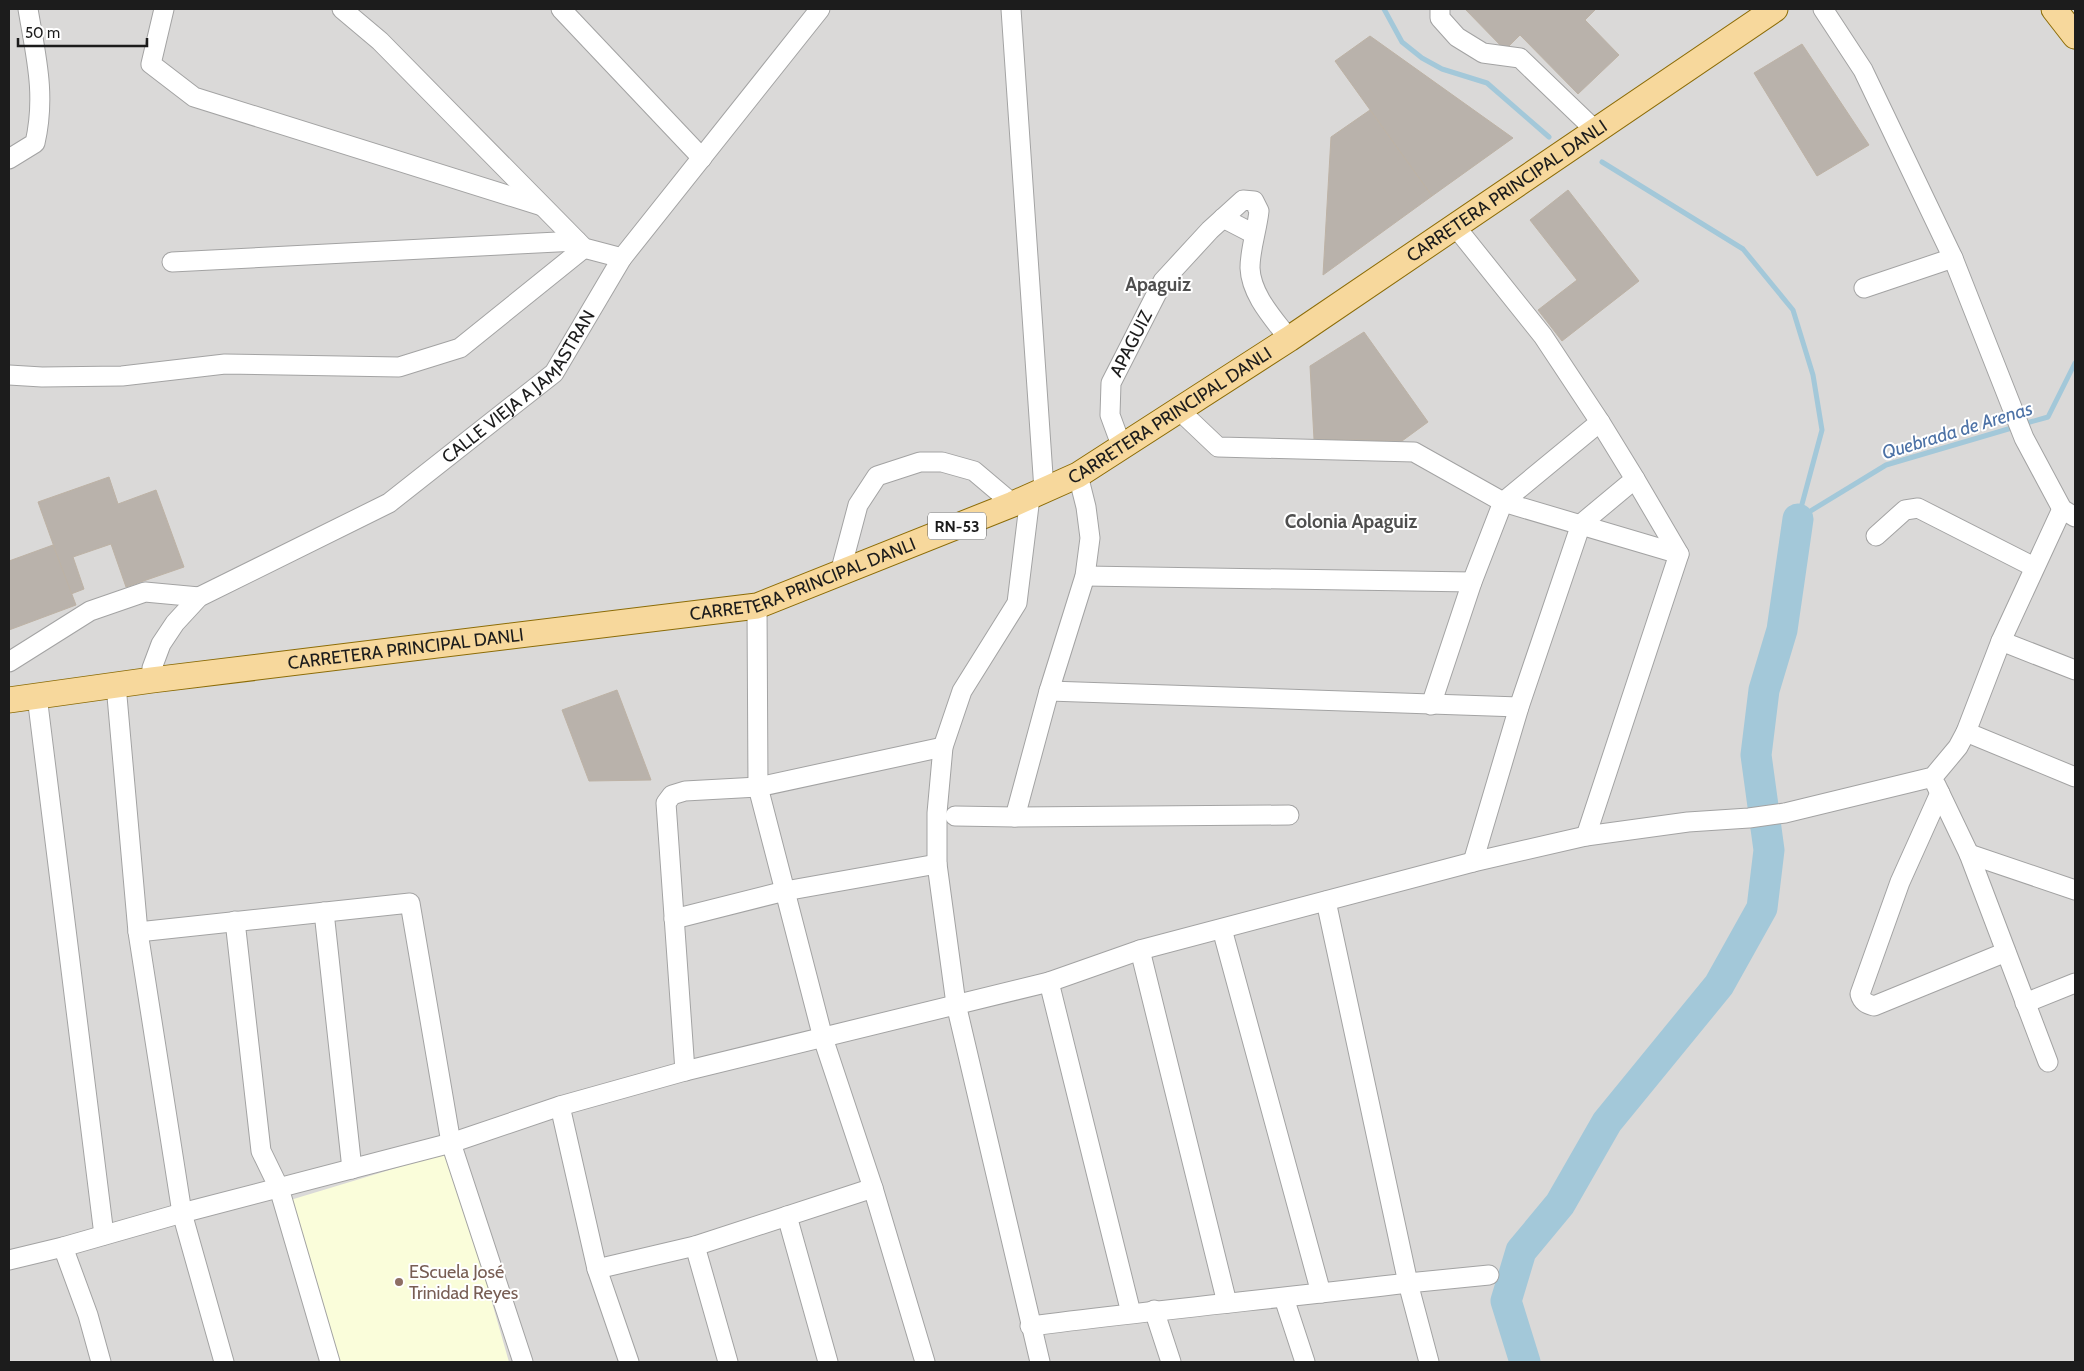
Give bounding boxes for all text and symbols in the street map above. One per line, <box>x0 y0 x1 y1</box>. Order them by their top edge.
scale bar <box>18 15 146 47</box>
text: 50 m <box>25 24 60 42</box>
street label: CARRETERA PRINCIPAL DANLI <box>1402 115 1611 267</box>
district label: Apaguiz <box>1125 273 1191 296</box>
street label: CALLE VIEJA A JAMASTRAN <box>437 306 600 468</box>
street label: APAGUIZ <box>1105 307 1157 380</box>
street label: CARRETERA PRINCIPAL DANLI <box>1065 342 1276 489</box>
water label: Quebrada de Arenas <box>1879 397 2035 464</box>
district label: Colonia Apaguiz <box>1285 510 1417 533</box>
road number: RN-53 <box>928 512 986 540</box>
street label: CARRETERA PRINCIPAL DANLI <box>688 533 919 625</box>
street label: CARRETERA PRINCIPAL DANLI <box>286 624 525 674</box>
place label: EScuela José Trinidad Reyes <box>409 1261 518 1304</box>
marker: EScuela José Trinidad Reyes <box>393 1276 405 1288</box>

